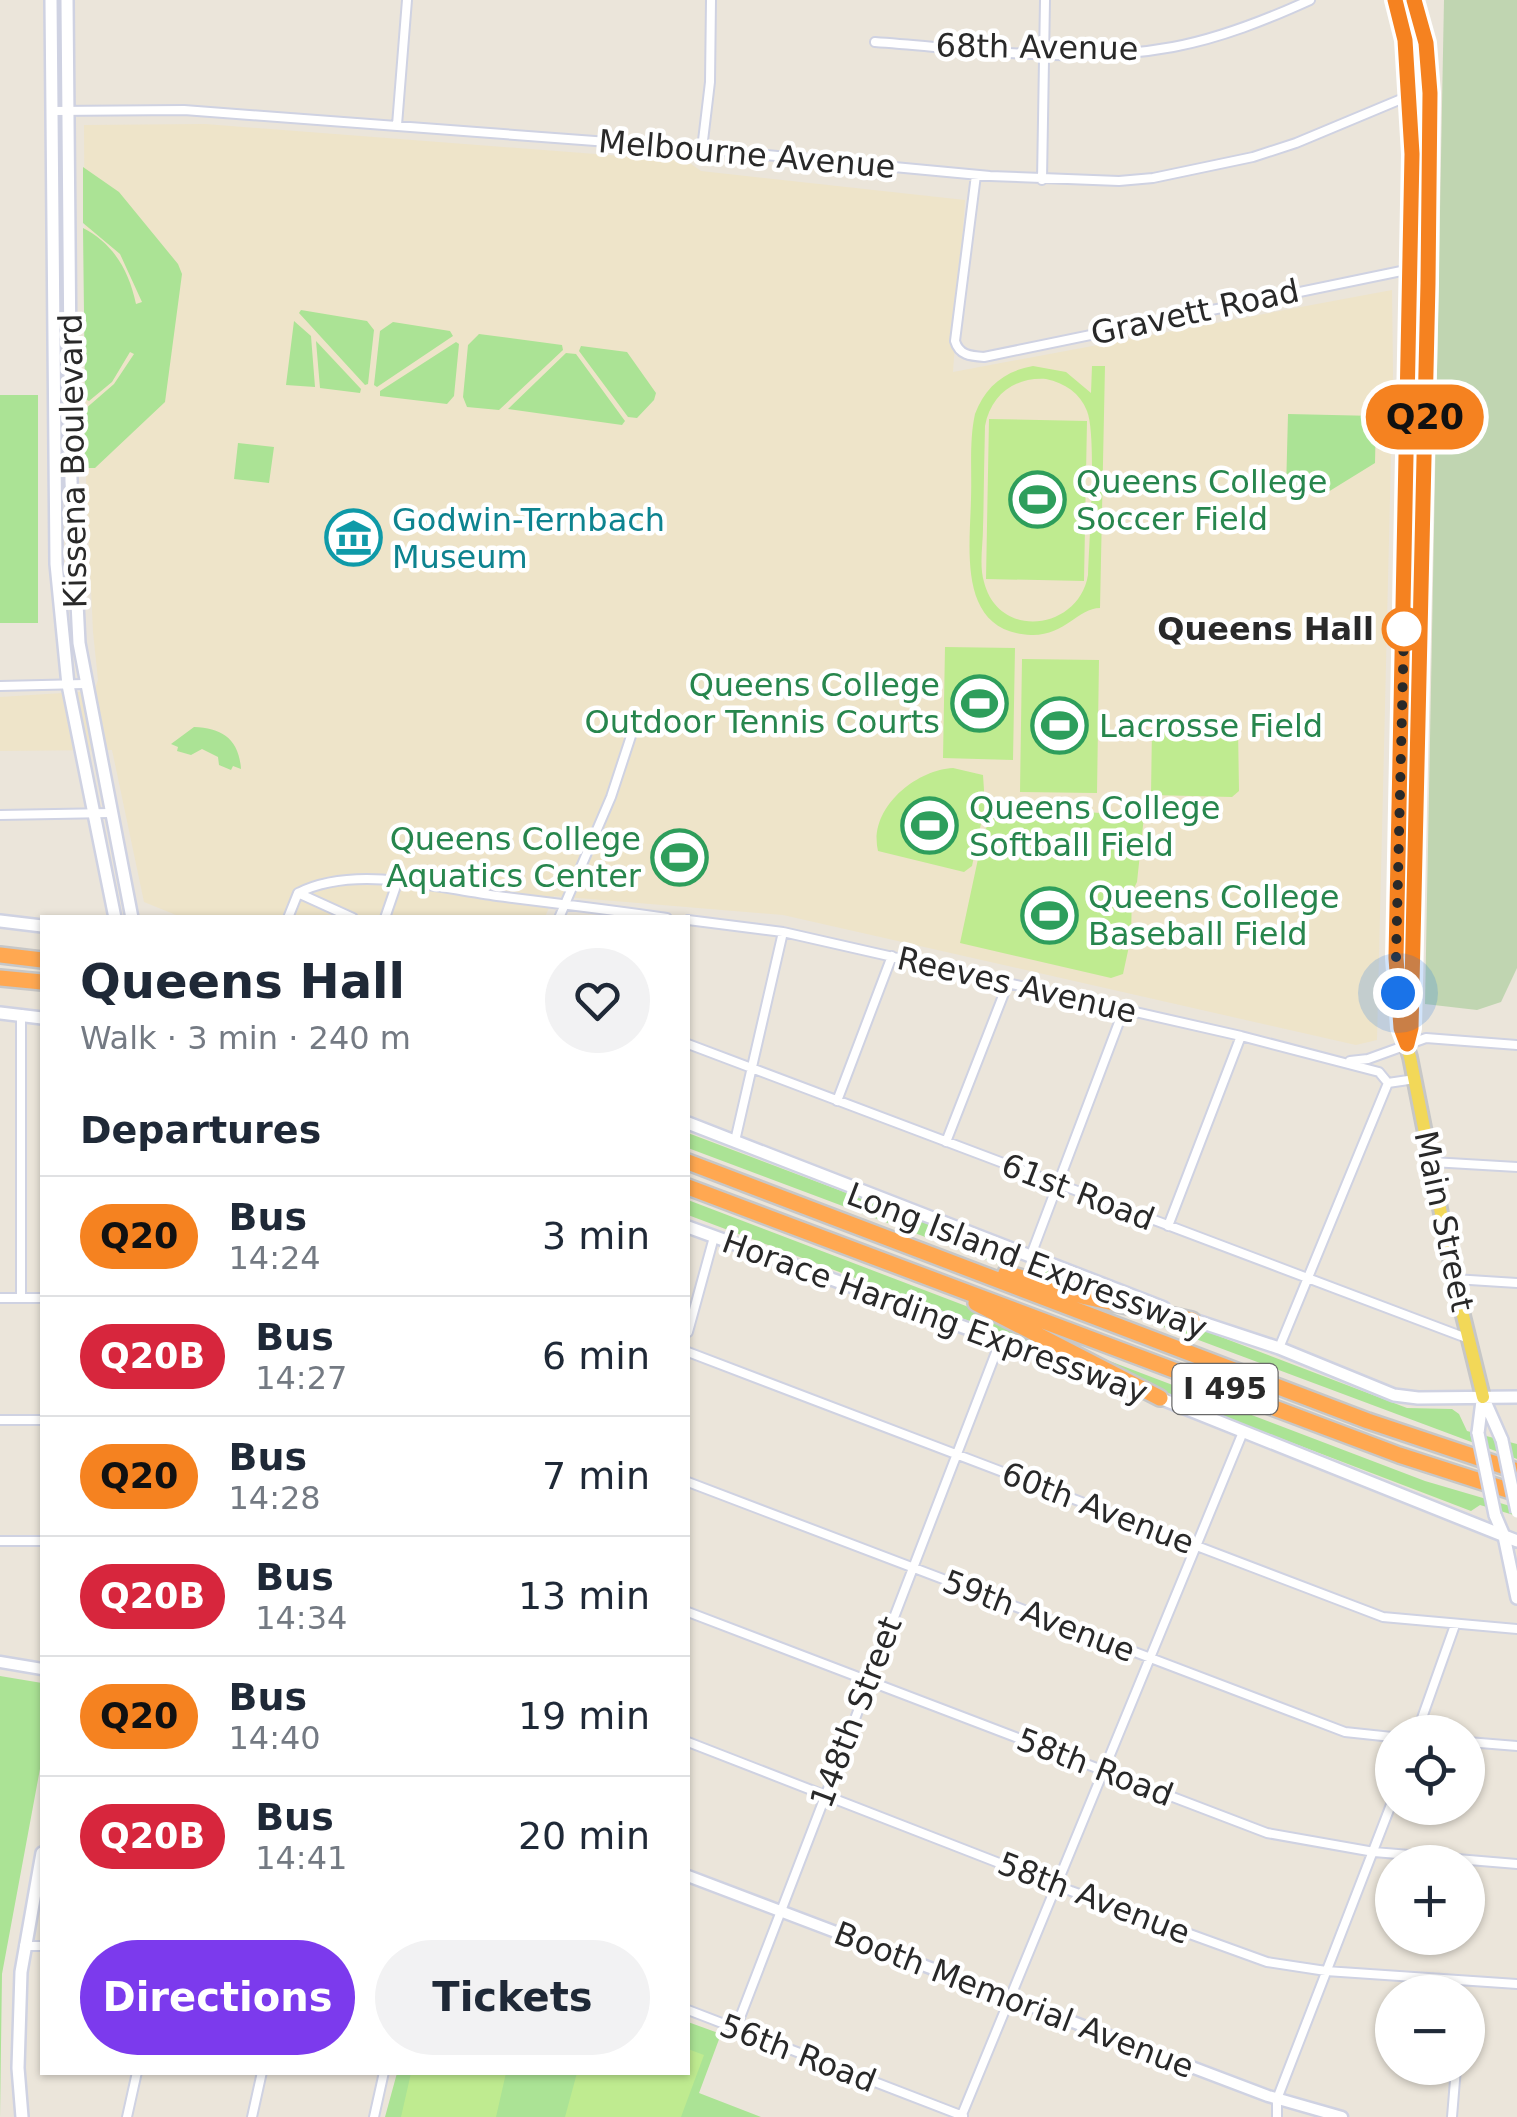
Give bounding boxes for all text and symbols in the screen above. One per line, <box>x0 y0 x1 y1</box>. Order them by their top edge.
street label: 68th Avenue <box>935 26 1139 68</box>
street label: Melbourne Avenue <box>597 122 897 186</box>
street label: Gravett Road <box>1087 271 1303 353</box>
street label: Kissena Boulevard <box>51 313 95 609</box>
line badge: Q20 <box>1368 384 1482 450</box>
text: Q20 <box>1386 397 1464 437</box>
place label: Queens College Soccer Field <box>1076 463 1327 538</box>
sports icon: Queens College Soccer Field <box>1007 470 1067 530</box>
place label: Godwin-Ternbach Museum <box>392 501 665 576</box>
museum icon: Godwin-Ternbach Museum <box>323 508 383 568</box>
marker: Queens Hall <box>1383 608 1425 650</box>
place label: Queens Hall <box>1157 610 1374 648</box>
place label: Queens College Outdoor Tennis Courts <box>585 666 940 741</box>
sports icon: Queens College Outdoor Tennis Courts <box>949 673 1009 733</box>
sports icon: Lacrosse Field <box>1030 696 1090 756</box>
place label: Lacrosse Field <box>1099 707 1323 745</box>
place label: Queens College Softball Field <box>969 789 1220 864</box>
sports icon: Queens College Softball Field <box>900 796 960 856</box>
place label: Queens College Aquatics Center <box>386 820 642 895</box>
sports icon: Queens College Aquatics Center <box>650 827 710 887</box>
place label: Queens College Baseball Field <box>1088 878 1339 953</box>
sports icon: Queens College Baseball Field <box>1019 885 1079 945</box>
street label: Reeves Avenue <box>894 939 1140 1031</box>
button: heart <box>545 948 650 1053</box>
text: Queens Hall <box>80 953 405 1009</box>
your location <box>1373 968 1423 1018</box>
text: Walk · 3 min · 240 m <box>80 1019 411 1057</box>
text: Departures <box>80 1108 321 1152</box>
street label: Main Street <box>1406 1127 1482 1315</box>
street label: 61st Road <box>996 1146 1160 1238</box>
street label: Long Island Expressway <box>842 1175 1212 1347</box>
text: Bus <box>228 1195 307 1239</box>
text: 3 min <box>542 1214 650 1258</box>
text: Q20 <box>100 1216 178 1256</box>
street label: Horace Harding Expressway <box>717 1222 1153 1412</box>
text: 14:24 <box>228 1239 321 1277</box>
text: Bus <box>255 1315 334 1359</box>
text: 6 min <box>542 1334 650 1378</box>
text: Q20B <box>100 1336 205 1376</box>
text: 14:27 <box>255 1359 347 1397</box>
road number: I 495 <box>1172 1364 1278 1414</box>
text: Bus <box>228 1435 307 1479</box>
text: 7 min <box>542 1454 650 1498</box>
street label: 60th Avenue <box>997 1454 1199 1562</box>
text: Q20 <box>100 1456 178 1496</box>
text: 14:28 <box>228 1479 321 1517</box>
text: Bus <box>255 1555 334 1599</box>
street label: 59th Avenue <box>938 1562 1140 1670</box>
text: 13 min <box>518 1574 650 1618</box>
text: Q20B <box>100 1576 205 1616</box>
text: 14:34 <box>255 1599 347 1637</box>
street label: 148th Street <box>802 1611 910 1813</box>
text: Bus <box>228 1675 307 1719</box>
text: 19 min <box>518 1694 650 1738</box>
text: Q20 <box>100 1696 178 1736</box>
map controls <box>1375 1715 1485 2085</box>
button: locate <box>1375 1715 1485 1825</box>
text: 14:40 <box>228 1719 321 1757</box>
street label: 58th Road <box>1012 1720 1178 1814</box>
text: Bus <box>255 1795 334 1839</box>
text: 20 min <box>518 1814 650 1858</box>
text: Q20B <box>100 1816 205 1856</box>
text: 14:41 <box>255 1839 347 1877</box>
street label: 58th Avenue <box>993 1844 1195 1952</box>
button: + <box>1375 1845 1485 1955</box>
street label: Booth Memorial Avenue <box>829 1914 1199 2086</box>
button: Directions <box>80 1940 355 2055</box>
button: Tickets <box>375 1940 650 2055</box>
button: − <box>1375 1975 1485 2085</box>
street label: 56th Road <box>715 2006 881 2100</box>

